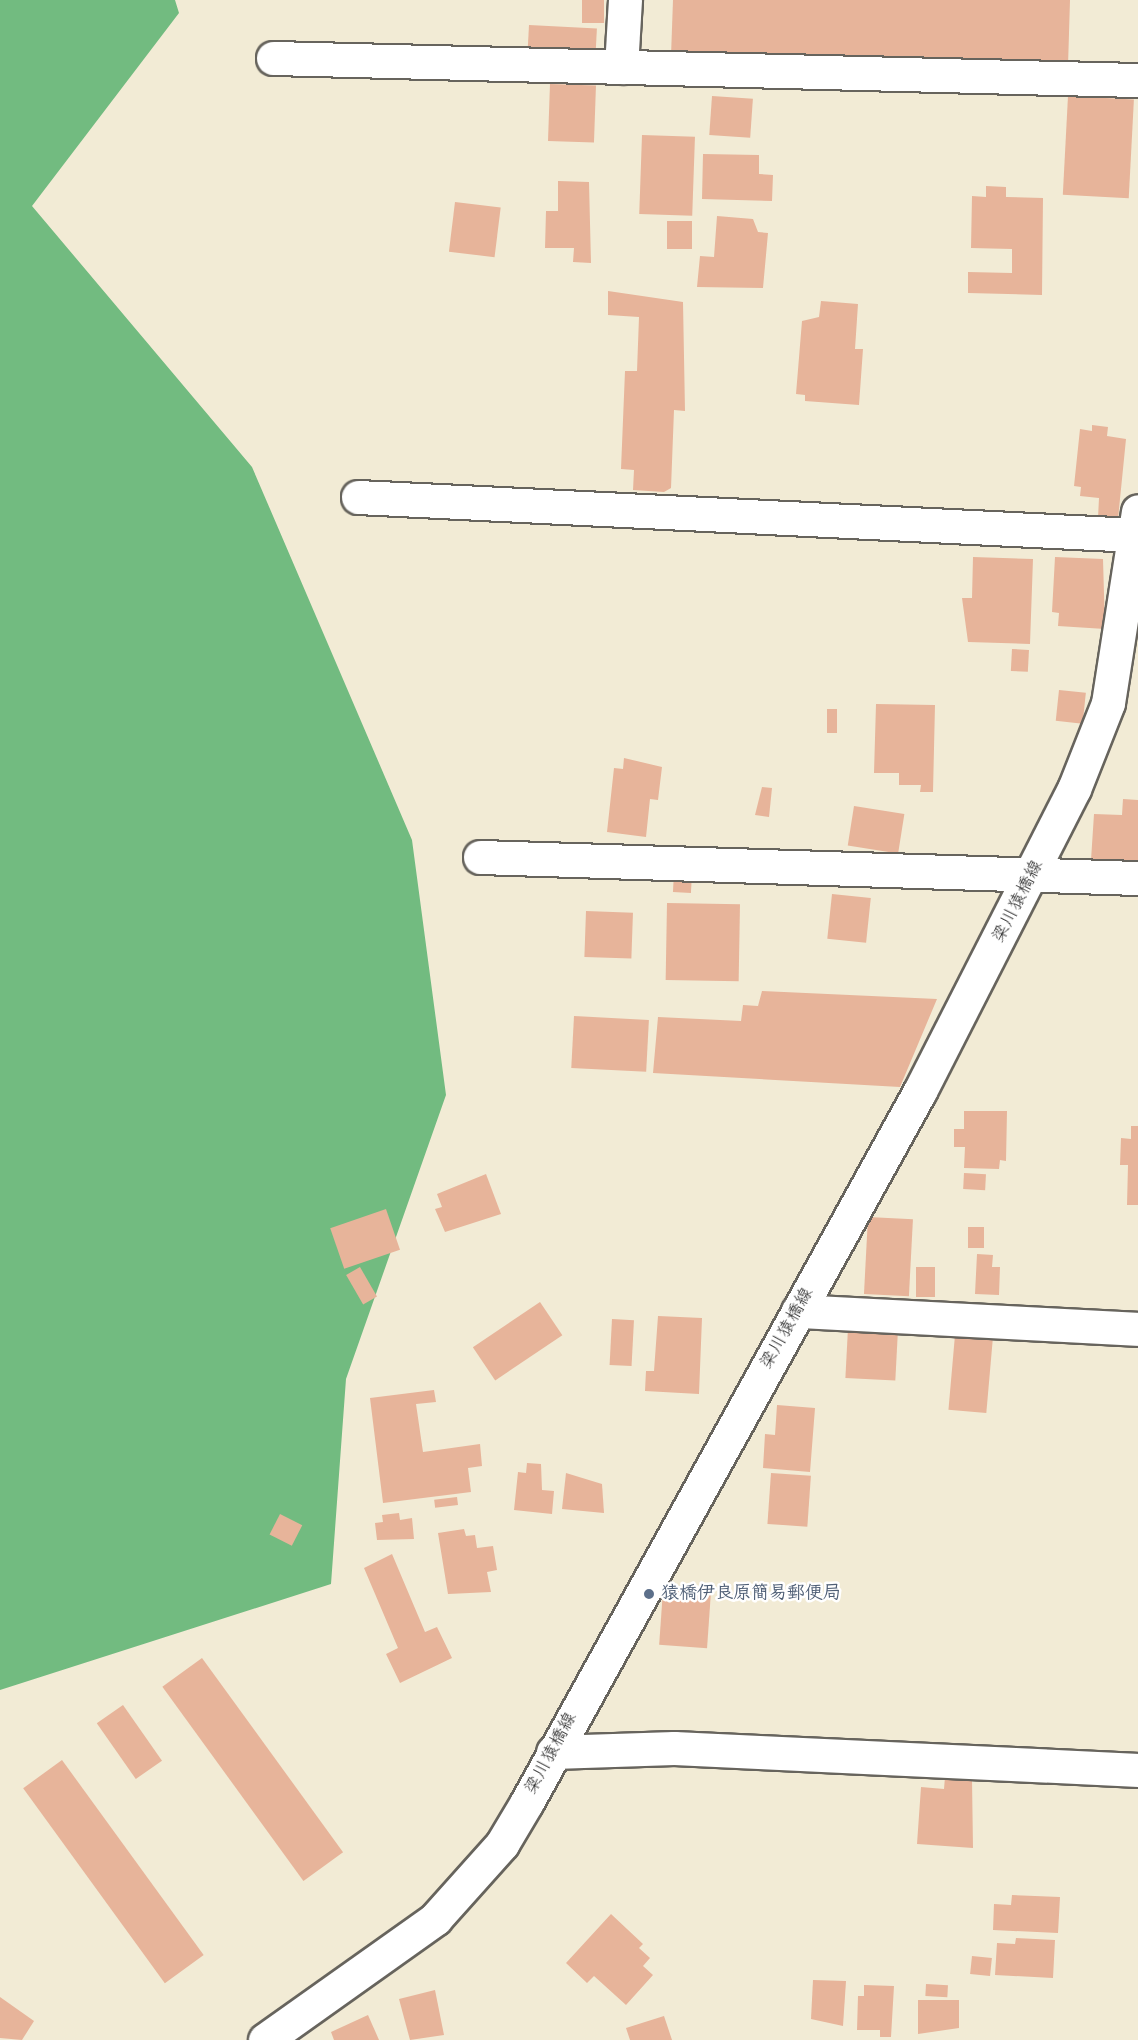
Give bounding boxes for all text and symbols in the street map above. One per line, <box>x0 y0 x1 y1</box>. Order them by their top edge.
street label: 梁川猿橋線 <box>989 857 1049 947</box>
street label: 梁川猿橋線 <box>757 1284 819 1374</box>
place label: 猿橋伊良原簡易郵便局 <box>661 1583 841 1605</box>
marker: 猿橋伊良原簡易郵便局 <box>642 1587 656 1601</box>
street label: 梁川猿橋線 <box>521 1709 583 1799</box>

